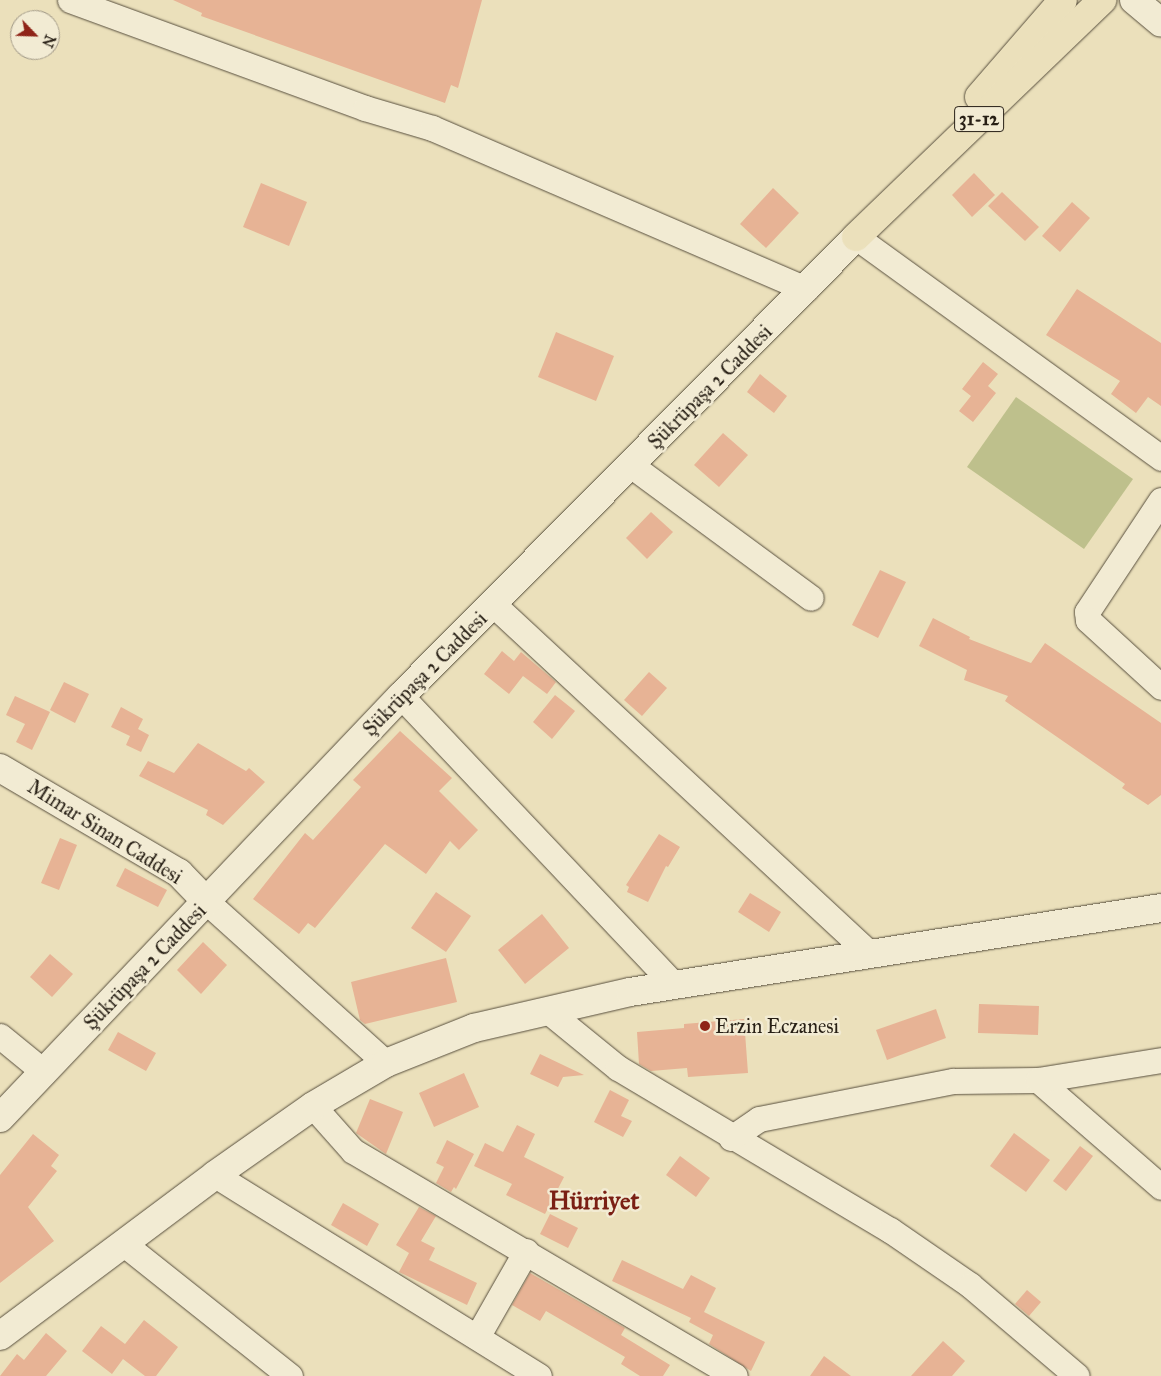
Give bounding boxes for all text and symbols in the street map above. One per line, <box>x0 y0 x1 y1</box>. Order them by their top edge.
north arrow <box>10 10 60 60</box>
text: N <box>38 32 58 50</box>
road number: 31-12 <box>954 102 1004 136</box>
street label: Şükrüpaşa 2 Caddesi <box>643 320 777 454</box>
street label: Şükrüpaşa 2 Caddesi <box>358 607 492 741</box>
street label: Mimar Sinan Caddesi <box>23 775 187 889</box>
street label: Şükrüpaşa 2 Caddesi <box>79 899 211 1035</box>
place label: Erzin Eczanesi <box>715 1014 839 1038</box>
marker: Erzin Eczanesi <box>699 1020 711 1032</box>
district label: Hürriyet <box>549 1186 639 1216</box>

